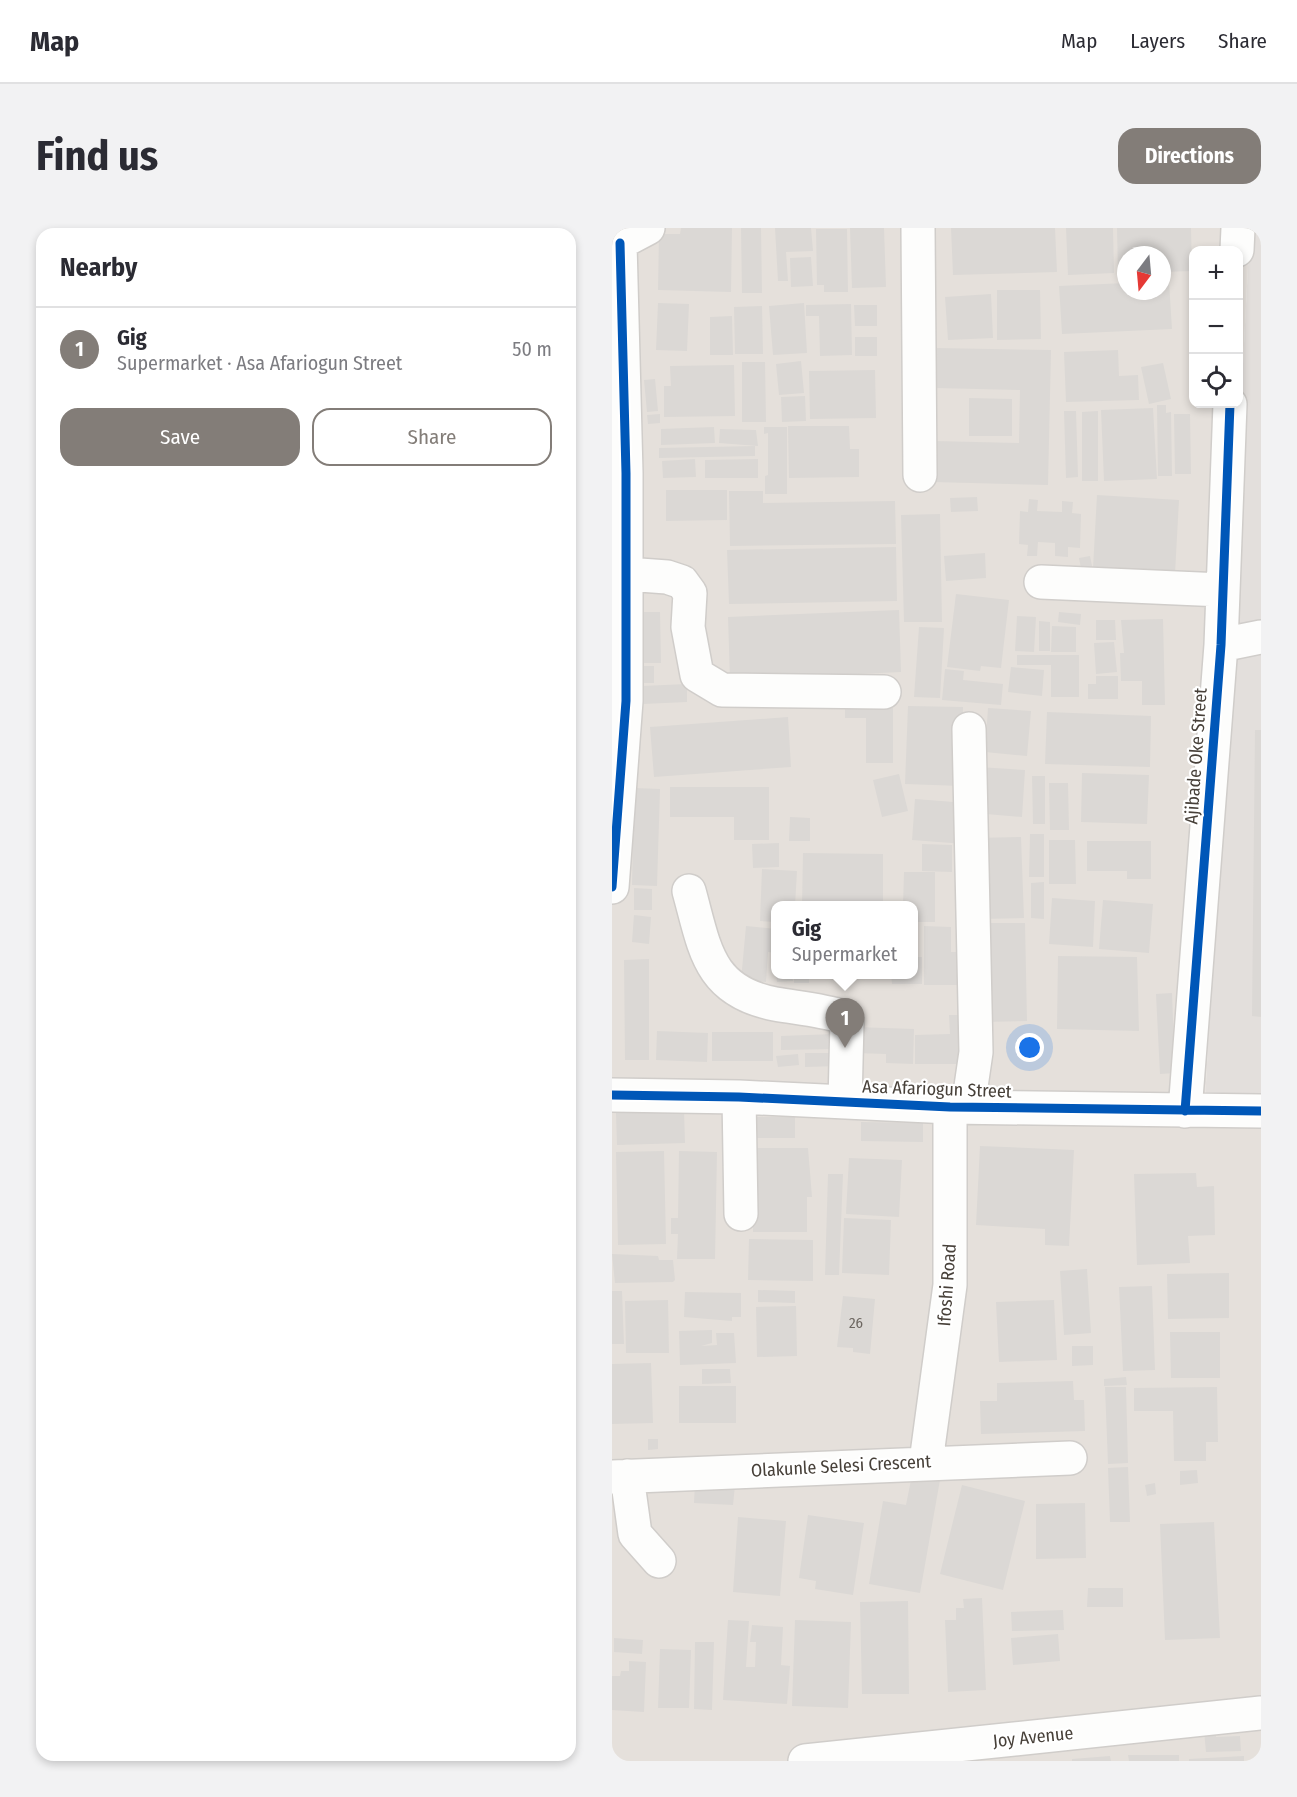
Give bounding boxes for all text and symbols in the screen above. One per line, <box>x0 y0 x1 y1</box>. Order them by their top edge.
text: Map <box>30 25 79 58</box>
text: Map <box>1061 28 1097 54</box>
text: Layers <box>1130 28 1185 54</box>
text: Share <box>1218 28 1267 54</box>
button: Directions <box>1118 128 1261 184</box>
text: Find us <box>36 131 158 181</box>
north arrow <box>1117 246 1171 300</box>
map controls <box>1189 246 1243 408</box>
button: + <box>1189 246 1243 300</box>
text: Nearby <box>60 252 137 283</box>
button: − <box>1189 300 1243 354</box>
text: Gig <box>117 324 147 351</box>
text: 1 <box>75 337 84 361</box>
text: 50 m <box>512 337 552 361</box>
text: Supermarket · Asa Afariogun Street <box>117 351 402 375</box>
button: locate <box>1189 354 1243 408</box>
button: Save <box>60 408 300 466</box>
button: Share <box>312 408 552 466</box>
street label: Ajibade Oke Street <box>1180 687 1212 825</box>
popup <box>771 901 918 979</box>
text: Gig <box>792 915 821 942</box>
text: Supermarket <box>792 942 897 966</box>
pin: 1 <box>826 998 864 1048</box>
your location <box>1015 1033 1044 1062</box>
street label: Asa Afariogun Street <box>862 1075 1012 1103</box>
street label: Ifoshi Road <box>933 1243 961 1327</box>
house number: 26 <box>849 1314 863 1332</box>
street label: Olakunle Selesi Crescent <box>750 1450 932 1482</box>
street label: Joy Avenue <box>992 1722 1074 1752</box>

